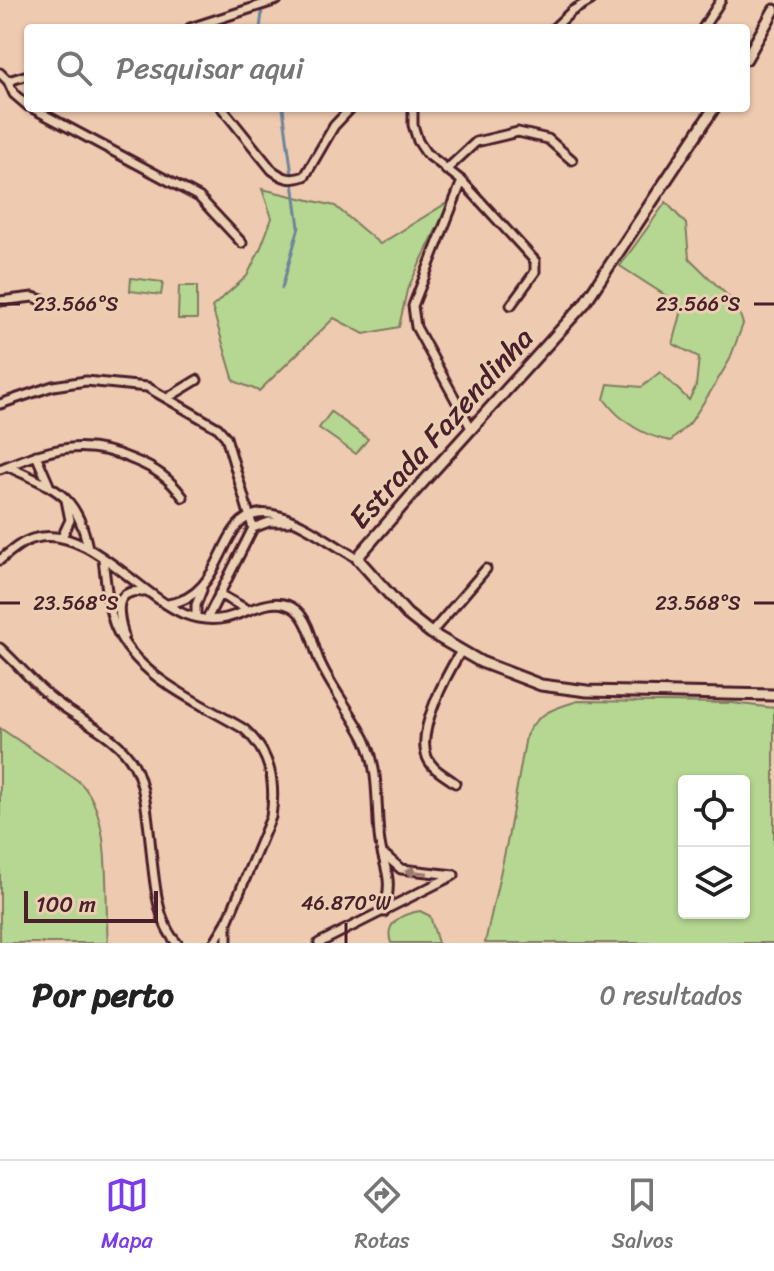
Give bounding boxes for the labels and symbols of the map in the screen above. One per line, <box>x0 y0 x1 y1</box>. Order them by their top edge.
text: 23.566°S <box>34 287 119 322</box>
text: 23.566°S <box>656 287 741 322</box>
street label: Estrada Fazendinha <box>335 314 547 542</box>
text: 23.568°S <box>33 586 119 621</box>
text: 23.568°S <box>655 586 741 621</box>
one-way arrow <box>404 865 429 878</box>
text: 46.870°W <box>301 886 392 921</box>
scale bar <box>24 887 158 923</box>

